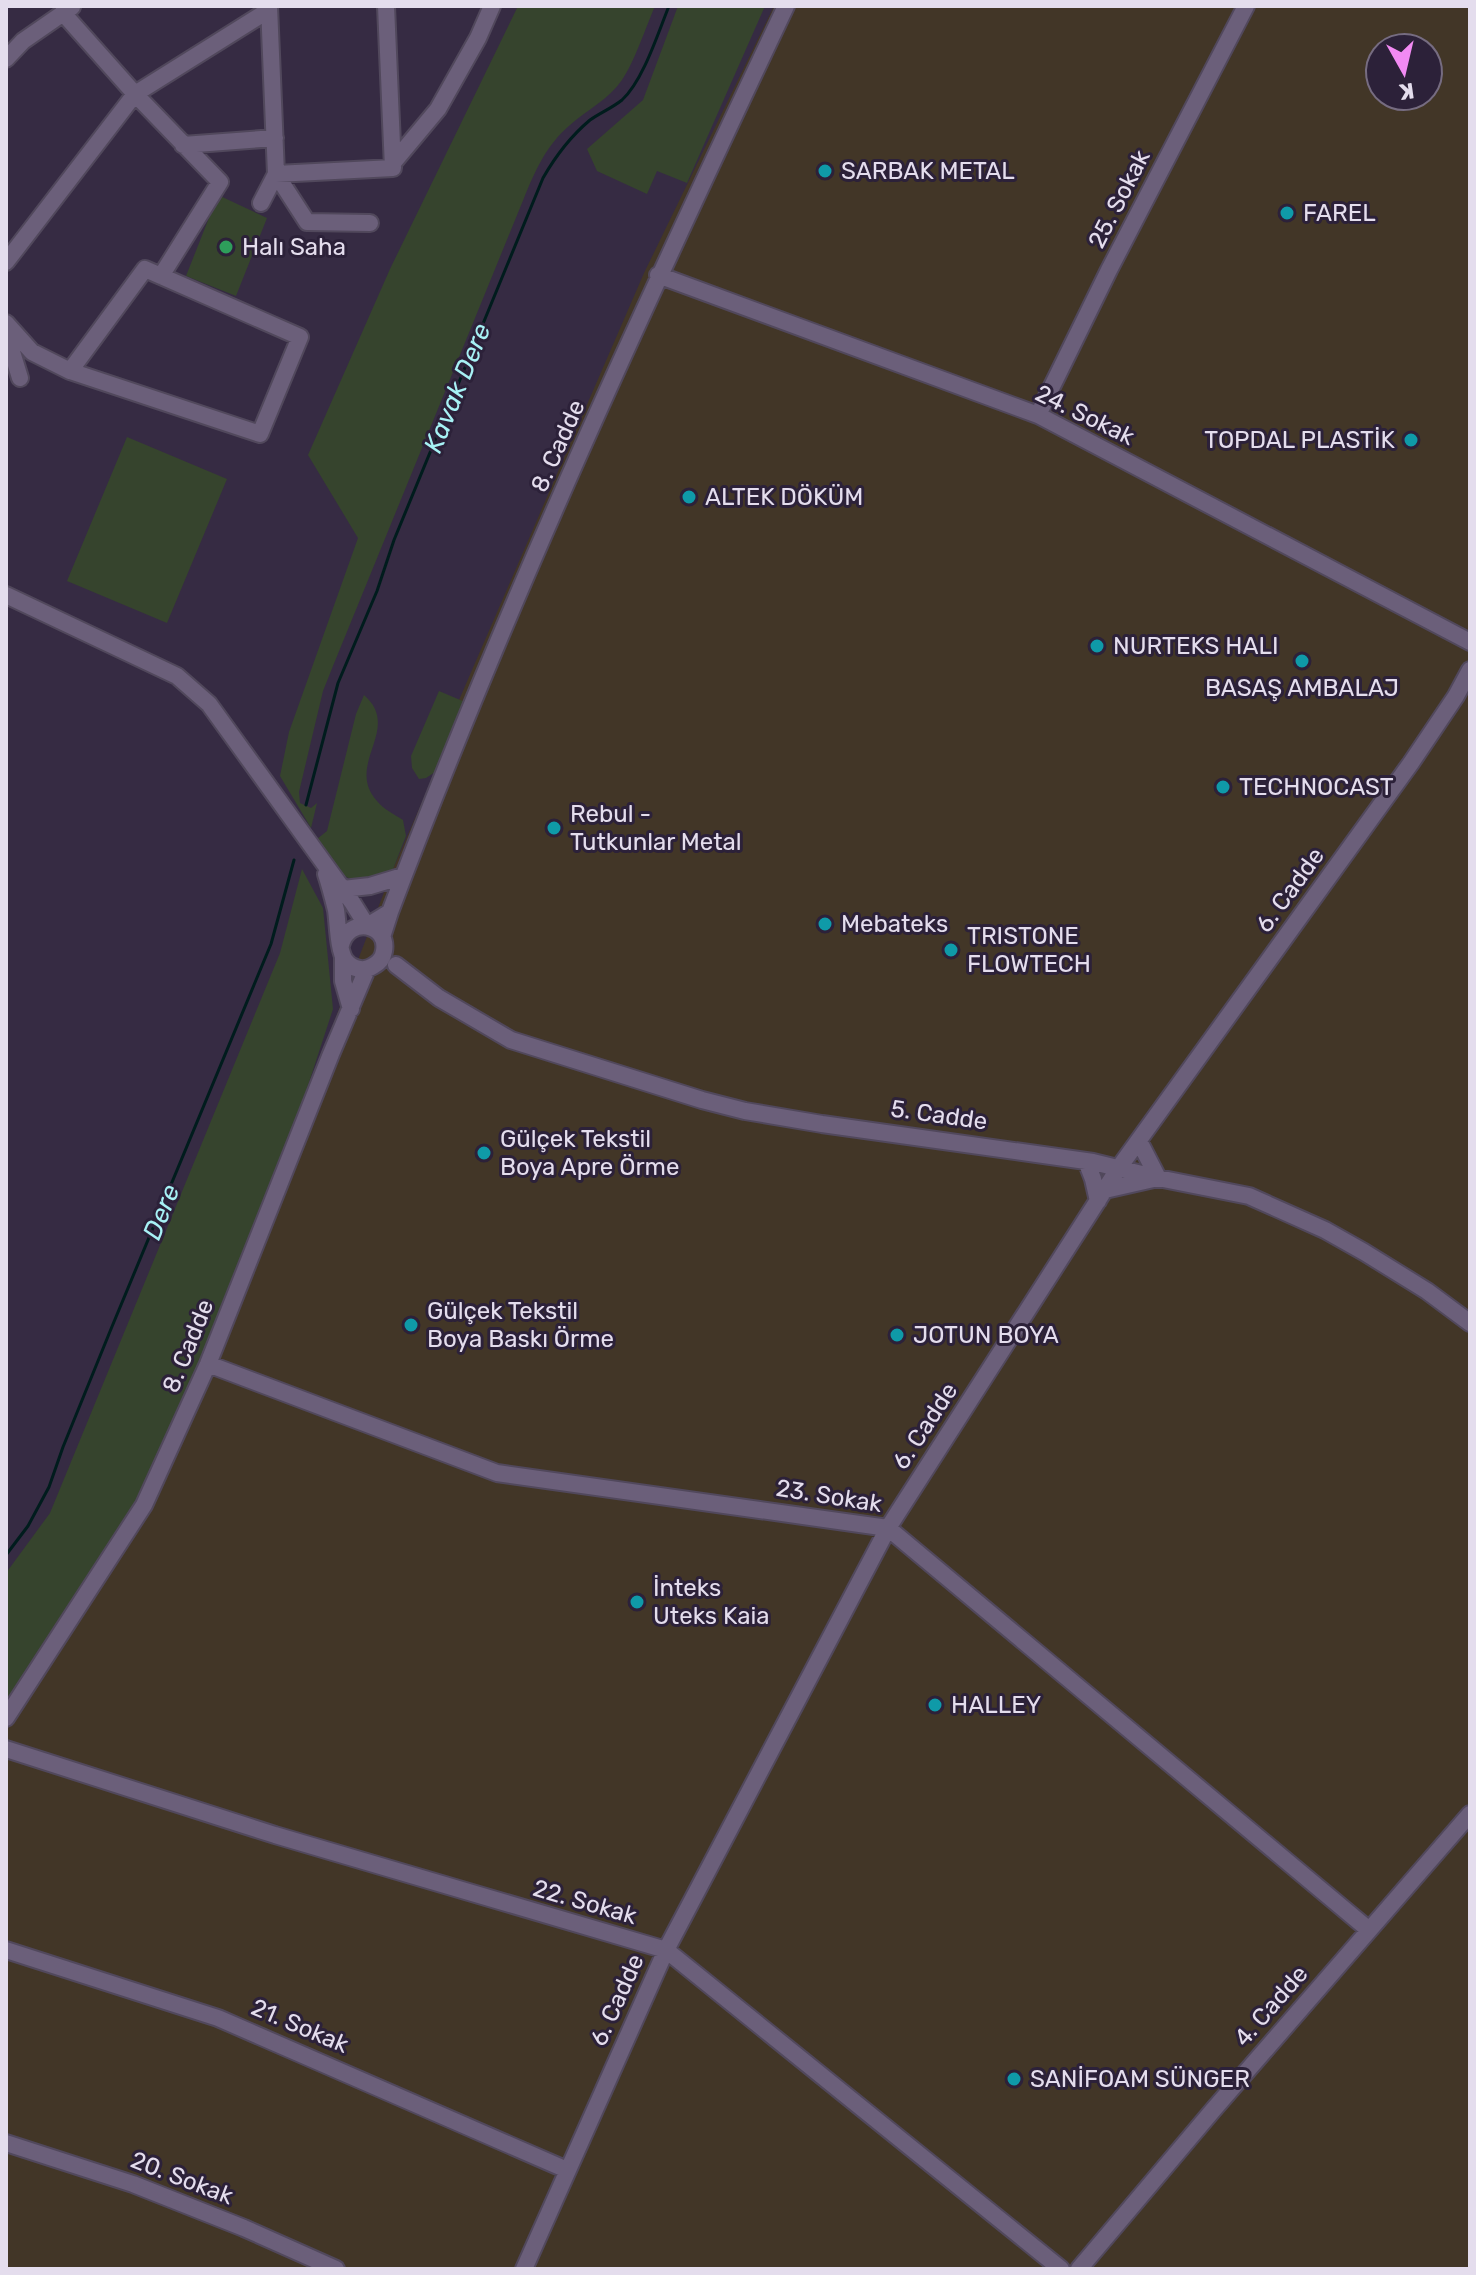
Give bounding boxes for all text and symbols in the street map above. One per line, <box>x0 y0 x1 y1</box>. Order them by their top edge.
north arrow <box>1364 32 1444 112</box>
text: K <box>1397 77 1416 106</box>
street label: 25. Sokak <box>1082 145 1156 253</box>
place label: SARBAK METAL <box>841 157 1015 185</box>
marker: SARBAK METAL <box>816 162 834 180</box>
place label: FAREL <box>1303 199 1376 227</box>
marker: FAREL <box>1278 204 1296 222</box>
place label: Halı Saha <box>242 233 346 261</box>
marker: Halı Saha <box>217 238 235 256</box>
water label: Kavak Dere <box>418 319 498 457</box>
street label: 24. Sokak <box>1031 379 1140 451</box>
street label: 8. Cadde <box>525 395 591 497</box>
place label: TOPDAL PLASTİK <box>1204 426 1396 454</box>
marker: TOPDAL PLASTİK <box>1402 431 1420 449</box>
place label: ALTEK DÖKÜM <box>705 483 863 511</box>
marker: ALTEK DÖKÜM <box>680 488 698 506</box>
place label: NURTEKS HALI <box>1113 632 1279 660</box>
marker: NURTEKS HALI <box>1088 637 1106 655</box>
marker: BASAŞ AMBALAJ <box>1293 652 1311 670</box>
place label: BASAŞ AMBALAJ <box>1205 674 1399 702</box>
place label: TECHNOCAST <box>1239 773 1394 801</box>
marker: TECHNOCAST <box>1214 778 1232 796</box>
place label: Rebul - Tutkunlar Metal <box>570 800 742 856</box>
marker: Rebul - Tutkunlar Metal <box>545 819 563 837</box>
street label: 6. Cadde <box>1250 842 1330 938</box>
place label: Mebateks <box>841 910 948 938</box>
marker: Mebateks <box>816 915 834 933</box>
place label: TRISTONE FLOWTECH <box>967 922 1091 978</box>
marker: TRISTONE FLOWTECH <box>942 941 960 959</box>
street label: 5. Cadde <box>889 1094 989 1136</box>
place label: Gülçek Tekstil Boya Apre Örme <box>500 1125 679 1181</box>
marker: Gülçek Tekstil Boya Apre Örme <box>475 1144 493 1162</box>
water label: Dere <box>136 1180 187 1244</box>
street label: 8. Cadde <box>157 1295 219 1397</box>
place label: Gülçek Tekstil Boya Baskı Örme <box>427 1297 614 1353</box>
marker: Gülçek Tekstil Boya Baskı Örme <box>402 1316 420 1334</box>
place label: JOTUN BOYA <box>913 1321 1059 1349</box>
marker: JOTUN BOYA <box>888 1326 906 1344</box>
street label: 6. Cadde <box>887 1377 963 1475</box>
street label: 23. Sokak <box>774 1474 885 1518</box>
place label: İnteks Uteks Kaia <box>653 1574 769 1630</box>
marker: İnteks Uteks Kaia <box>628 1593 646 1611</box>
place label: HALLEY <box>951 1691 1041 1719</box>
marker: HALLEY <box>926 1696 944 1714</box>
street label: 22. Sokak <box>530 1874 641 1930</box>
street label: 6. Cadde <box>584 1950 650 2050</box>
street label: 4. Cadde <box>1228 1960 1314 2052</box>
street label: 21. Sokak <box>247 1993 353 2059</box>
place label: SANİFOAM SÜNGER <box>1030 2065 1250 2093</box>
marker: SANİFOAM SÜNGER <box>1005 2070 1023 2088</box>
street label: 20. Sokak <box>127 2146 238 2211</box>

